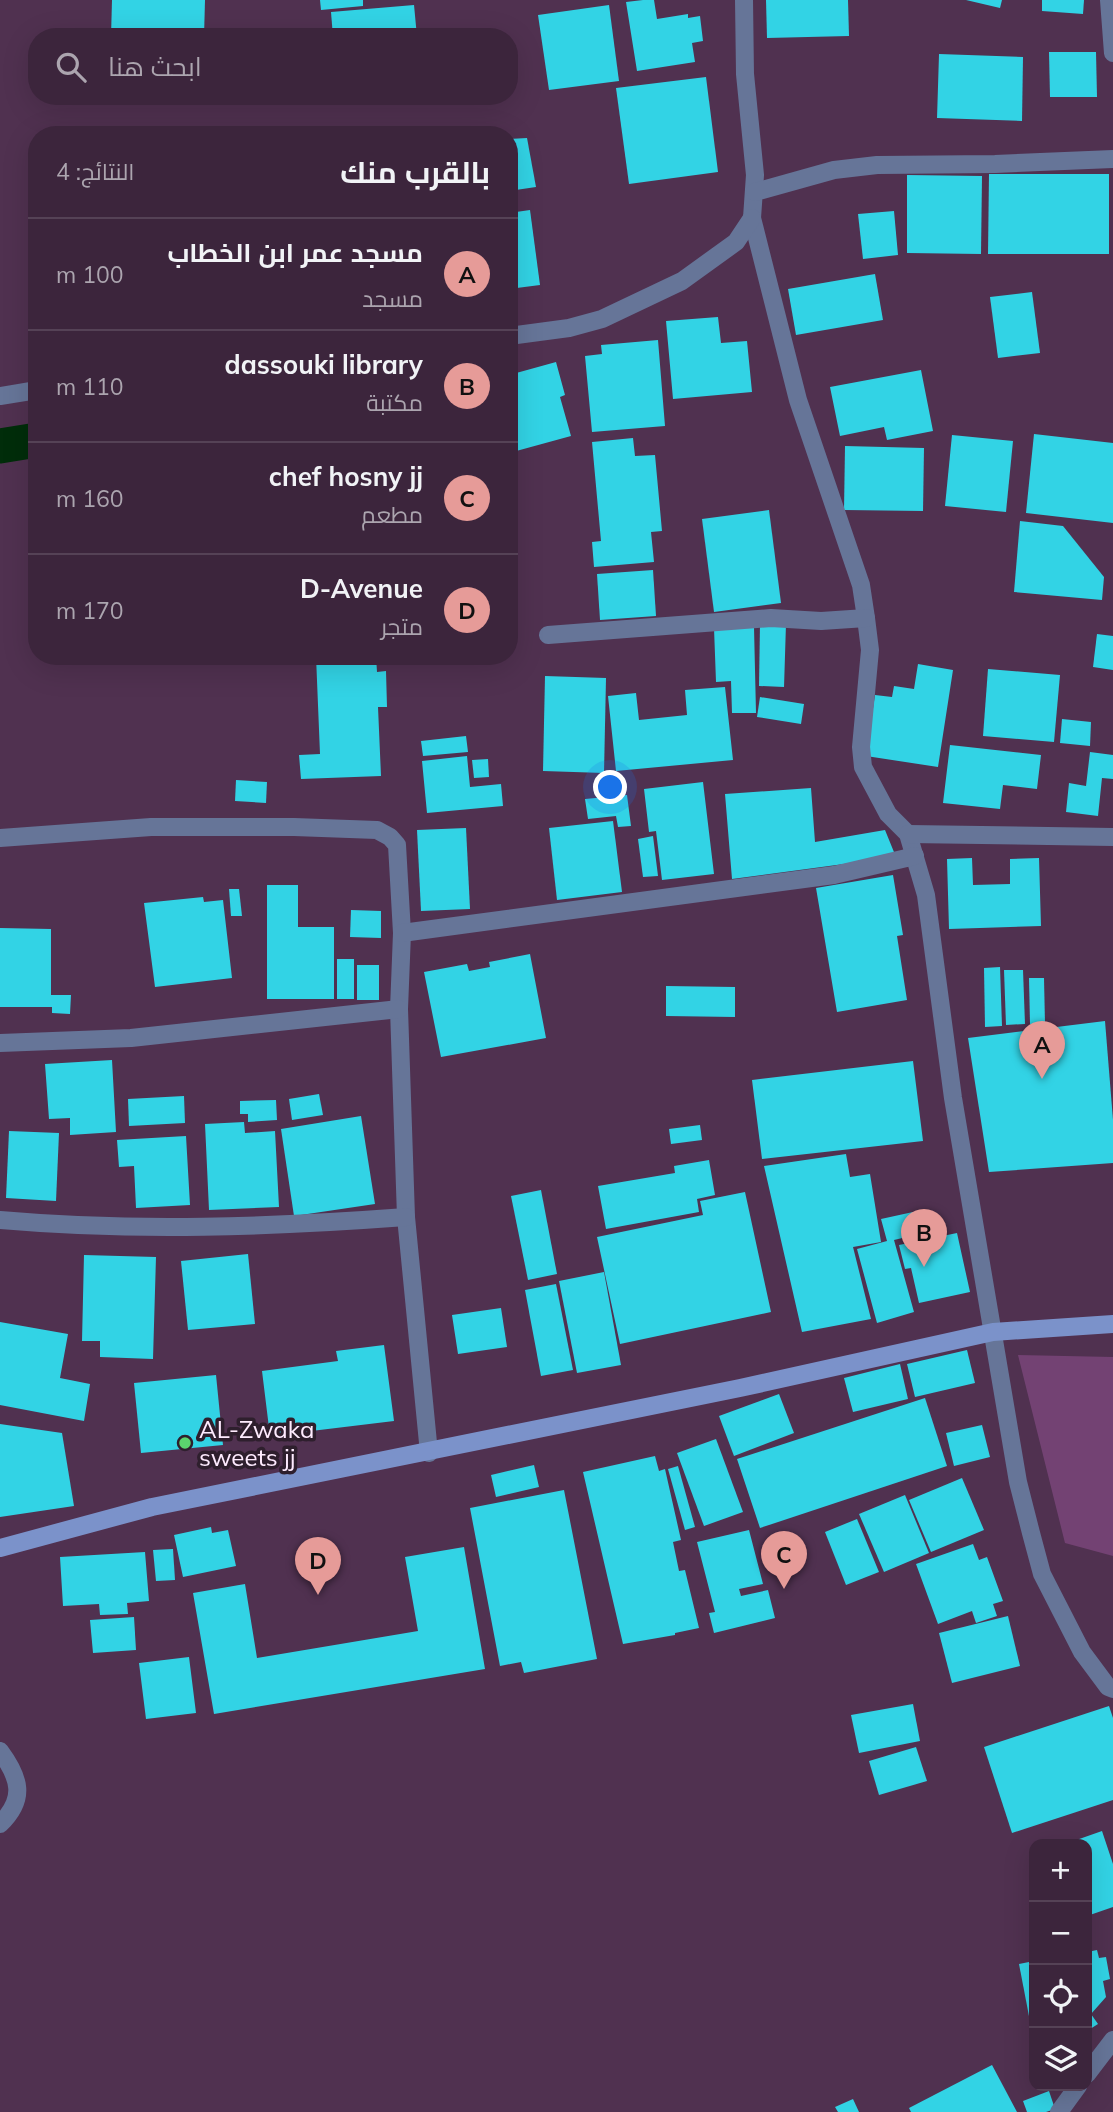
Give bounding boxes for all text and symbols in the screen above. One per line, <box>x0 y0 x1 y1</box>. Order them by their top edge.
search box <box>28 28 518 105</box>
icon: search <box>52 48 90 86</box>
text: ابحث هنا <box>108 50 202 83</box>
text: بالقرب منك <box>340 153 490 191</box>
text: النتائج: 4 <box>56 157 134 186</box>
text: مسجد عمر ابن الخطاب <box>167 236 423 269</box>
text: 100 m <box>56 260 124 289</box>
text: A <box>458 260 476 289</box>
text: مسجد <box>362 284 423 313</box>
text: dassouki library <box>225 348 423 381</box>
text: 110 m <box>56 372 124 401</box>
text: B <box>459 372 475 401</box>
text: مكتبة <box>366 388 423 417</box>
text: chef hosny jj <box>269 460 423 493</box>
text: 160 m <box>56 484 124 513</box>
text: C <box>459 484 475 513</box>
text: مطعم <box>361 500 423 529</box>
text: D-Avenue <box>300 572 423 605</box>
text: 170 m <box>56 596 124 625</box>
text: D <box>458 596 476 625</box>
text: متجر <box>381 612 423 641</box>
your location <box>593 770 627 804</box>
pin: A <box>1019 1021 1065 1079</box>
pin: B <box>901 1209 947 1267</box>
place label: AL-Zwaka sweets jj <box>199 1414 314 1472</box>
marker: AL-Zwaka sweets jj <box>177 1435 193 1451</box>
pin: C <box>761 1531 807 1589</box>
pin: D <box>295 1537 341 1595</box>
map controls <box>1029 1839 1092 2091</box>
button: + <box>1029 1839 1092 1902</box>
button: − <box>1029 1902 1092 1965</box>
button: locate <box>1029 1965 1092 2028</box>
button: layers <box>1029 2028 1092 2091</box>

